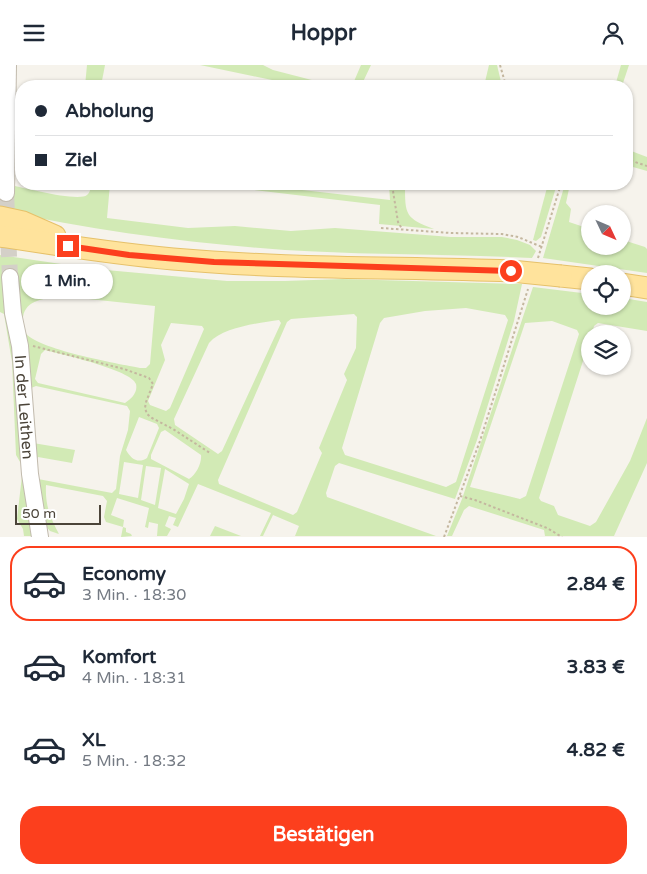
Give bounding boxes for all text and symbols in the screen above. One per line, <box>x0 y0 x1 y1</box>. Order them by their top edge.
icon: menu <box>20 19 48 47</box>
icon: person <box>599 19 627 47</box>
text: Hoppr <box>291 20 356 46</box>
text: Abholung <box>65 100 154 122</box>
text: Ziel <box>65 149 97 171</box>
north arrow <box>581 205 631 255</box>
map controls <box>581 205 631 375</box>
route end <box>57 235 79 257</box>
route start <box>500 260 522 282</box>
callout: 1 Min. <box>22 263 114 299</box>
button: locate <box>581 265 631 315</box>
text: 1 Min. <box>43 271 91 291</box>
button: layers <box>581 325 631 375</box>
street label: In der Leithen <box>10 354 38 460</box>
scale bar <box>15 502 101 525</box>
text: 50 m <box>22 505 56 522</box>
icon: car <box>22 561 67 606</box>
text: Economy <box>82 563 166 585</box>
text: 2.84 € <box>566 573 625 595</box>
text: 3 Min. · 18:30 <box>82 585 186 605</box>
icon: car <box>22 644 67 689</box>
text: Komfort <box>82 646 156 668</box>
text: 3.83 € <box>566 656 625 678</box>
text: 4 Min. · 18:31 <box>82 668 186 688</box>
icon: car <box>22 727 67 772</box>
text: XL <box>82 729 106 751</box>
text: 4.82 € <box>566 739 625 761</box>
text: 5 Min. · 18:32 <box>82 751 186 771</box>
button: Bestätigen <box>20 806 627 864</box>

